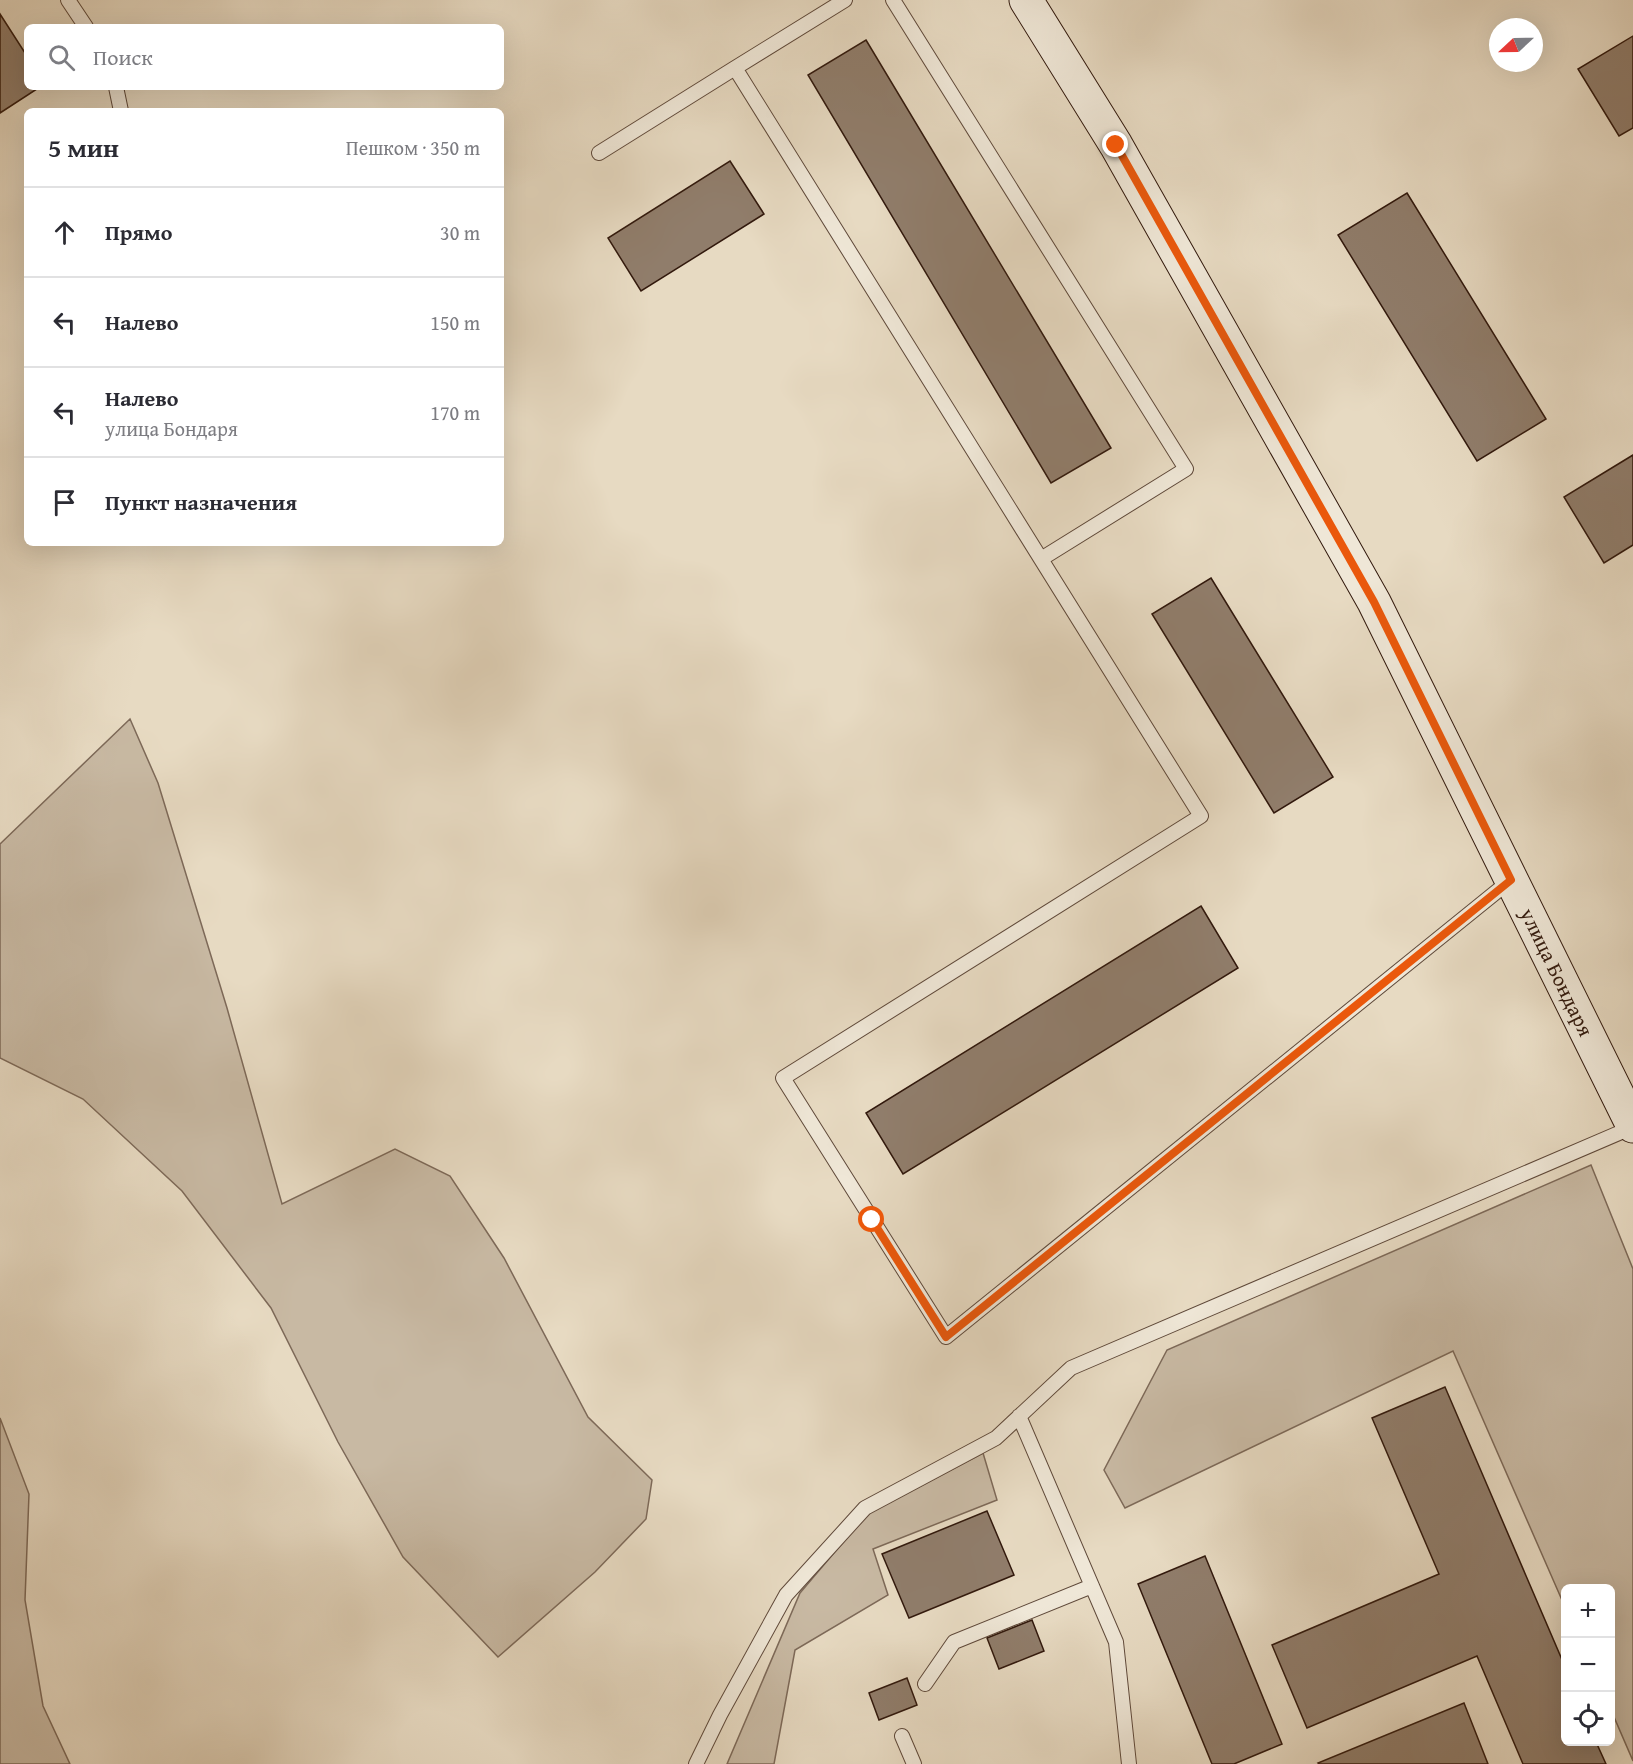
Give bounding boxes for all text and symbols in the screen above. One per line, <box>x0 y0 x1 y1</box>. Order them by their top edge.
north arrow <box>1489 18 1543 72</box>
search box <box>24 24 504 90</box>
icon: search <box>45 41 78 74</box>
text: Поиск <box>93 41 153 73</box>
text: 5 мин <box>48 128 119 167</box>
route end <box>1102 131 1128 157</box>
text: Пешком · 350 m <box>346 133 480 162</box>
icon: ahead <box>48 216 81 249</box>
text: Прямо <box>105 216 172 248</box>
text: 30 m <box>440 218 480 247</box>
icon: left <box>48 306 81 339</box>
text: Налево <box>105 306 178 338</box>
text: 150 m <box>430 308 480 337</box>
text: Налево <box>105 382 178 414</box>
icon: left <box>48 396 81 429</box>
text: 170 m <box>430 398 480 427</box>
text: улица Бондаря <box>105 414 238 443</box>
icon: arrive <box>48 486 81 519</box>
text: Пункт назначения <box>105 486 297 518</box>
street label: улица Бондаря <box>1512 902 1602 1042</box>
route start <box>858 1206 884 1232</box>
map controls <box>1561 1584 1615 1746</box>
button: + <box>1561 1584 1615 1638</box>
button: − <box>1561 1638 1615 1692</box>
button: locate <box>1561 1692 1615 1746</box>

